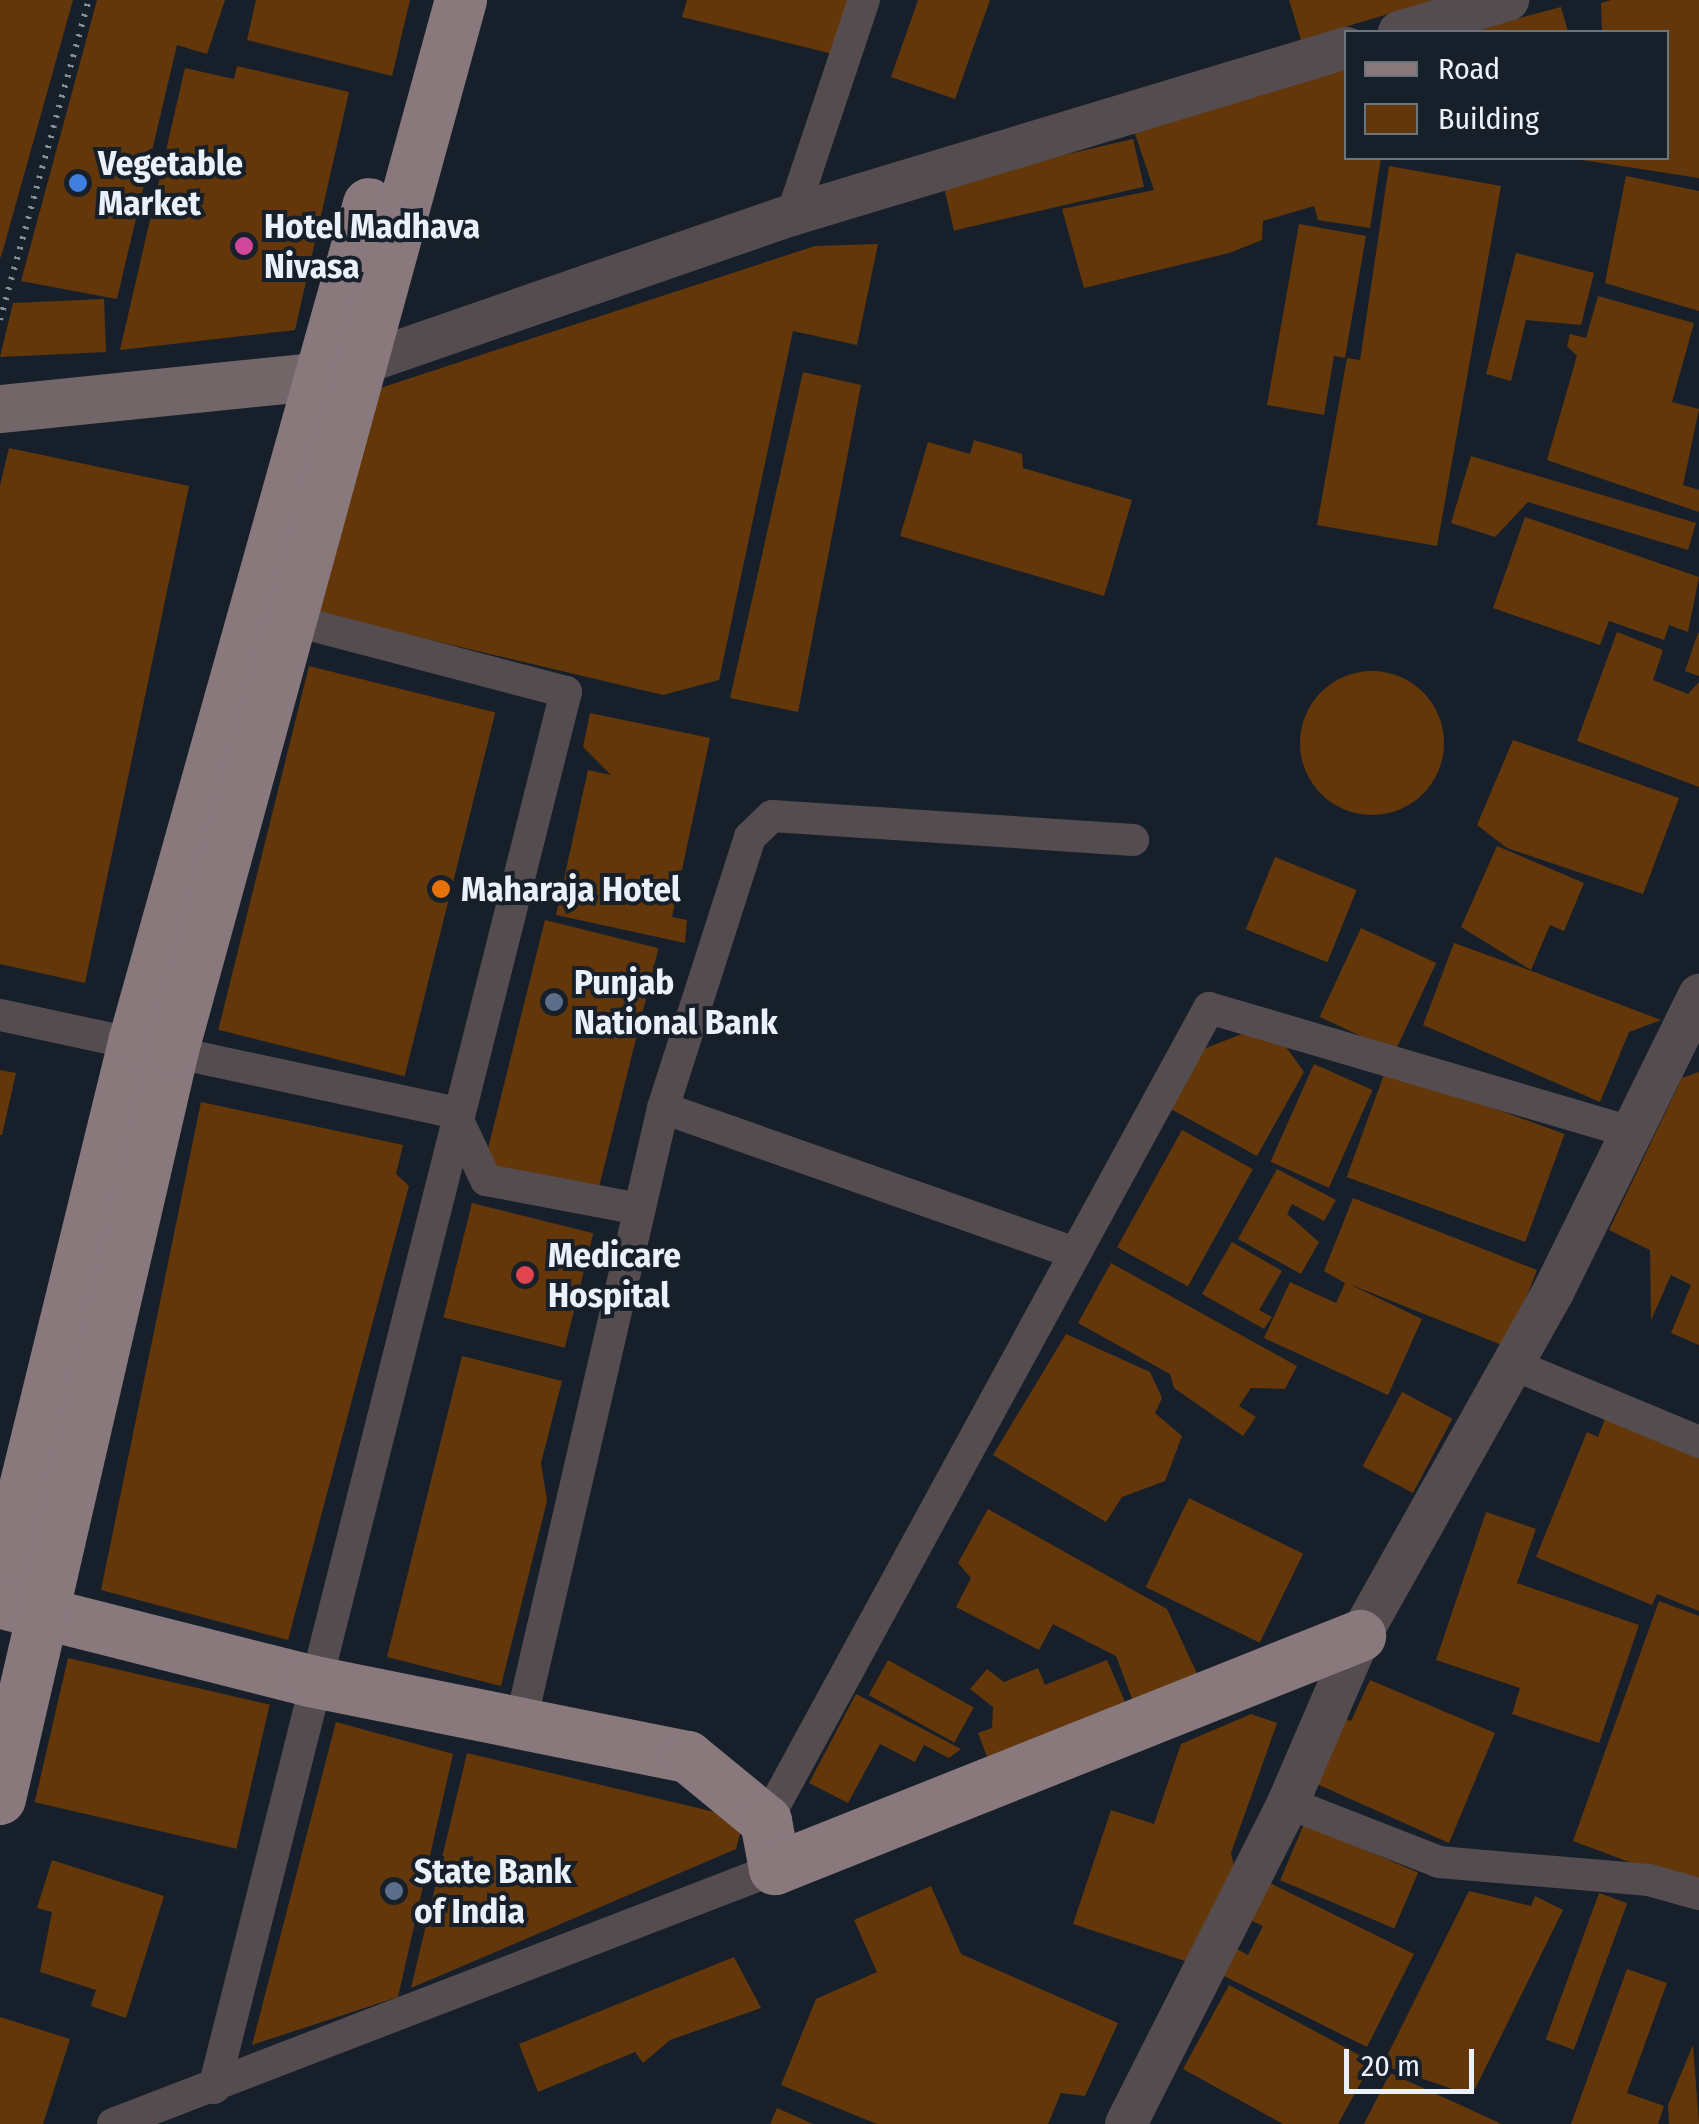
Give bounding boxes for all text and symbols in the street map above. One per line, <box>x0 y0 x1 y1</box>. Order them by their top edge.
legend <box>1344 30 1669 160</box>
text: Road <box>1438 51 1500 87</box>
text: Building <box>1438 101 1539 137</box>
place label: Vegetable Market <box>98 142 243 224</box>
marker: Vegetable Market <box>67 172 89 194</box>
place label: Hotel Madhava Nivasa <box>264 205 480 287</box>
marker: Hotel Madhava Nivasa <box>233 235 255 257</box>
place label: Maharaja Hotel <box>461 868 681 910</box>
marker: Maharaja Hotel <box>430 878 452 900</box>
place label: Punjab National Bank <box>574 961 778 1043</box>
marker: Punjab National Bank <box>543 991 565 1013</box>
place label: Medicare Hospital <box>548 1234 681 1316</box>
marker: Medicare Hospital <box>512 1262 538 1288</box>
place label: State Bank of India <box>414 1850 571 1932</box>
marker: State Bank of India <box>383 1880 405 1902</box>
scale bar <box>1349 2029 1479 2091</box>
text: 20 m <box>1361 2048 1420 2084</box>

